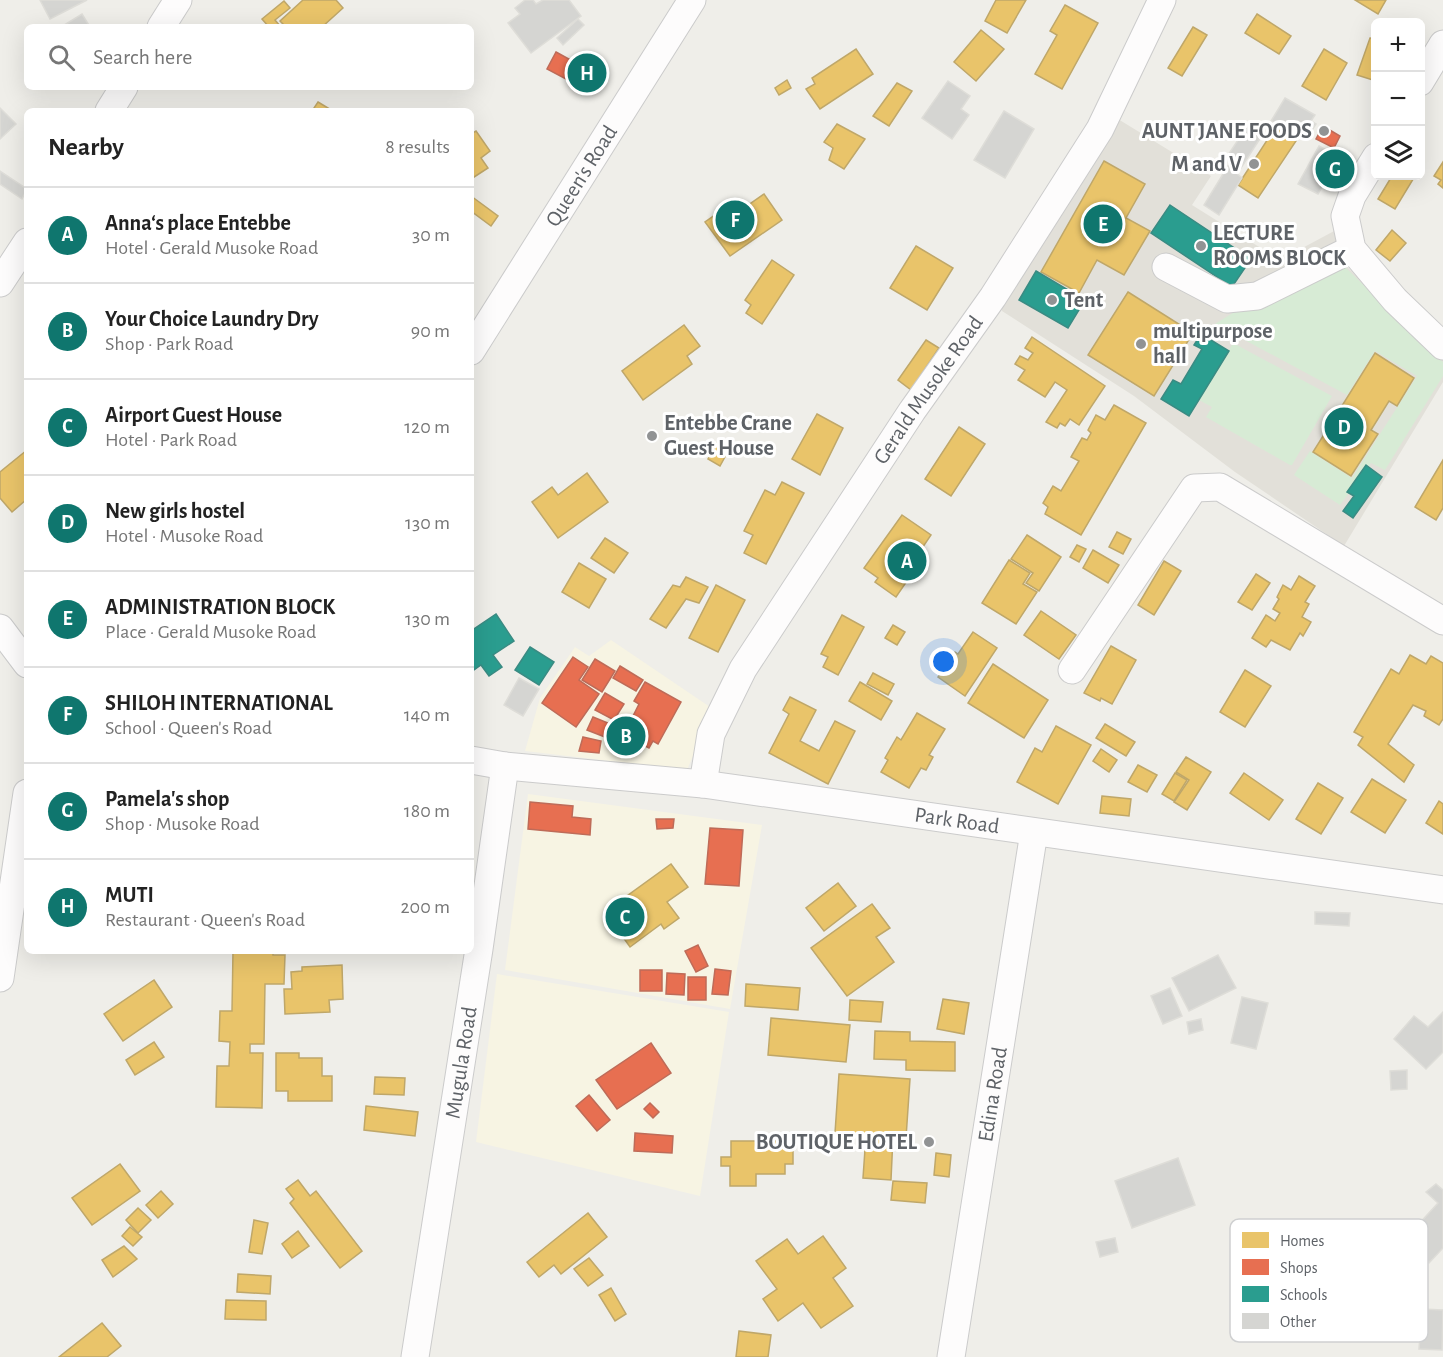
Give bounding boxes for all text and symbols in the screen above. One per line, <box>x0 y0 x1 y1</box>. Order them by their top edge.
map controls <box>1371 18 1425 180</box>
button: + <box>1371 18 1425 72</box>
search box <box>24 24 474 90</box>
icon: search <box>45 41 78 74</box>
text: Search here <box>93 46 192 68</box>
pin: H <box>568 50 606 96</box>
button: − <box>1371 72 1425 126</box>
place label: AUNT JANE FOODS <box>1142 120 1312 142</box>
street label: Queen's Road <box>541 121 621 230</box>
marker: AUNT JANE FOODS <box>1317 124 1331 138</box>
button: layers <box>1371 126 1425 180</box>
text: Nearby <box>48 134 124 160</box>
text: 8 results <box>385 137 450 157</box>
pin: G <box>1316 146 1354 192</box>
place label: M and V <box>1171 153 1242 175</box>
marker: M and V <box>1247 157 1261 171</box>
pin: F <box>716 198 754 242</box>
pin: E <box>1084 202 1122 246</box>
text: Anna‘s place Entebbe <box>105 212 291 234</box>
place label: LECTURE ROOMS BLOCK <box>1213 222 1347 269</box>
text: A <box>62 225 74 245</box>
text: 30 m <box>412 225 450 245</box>
text: Hotel · Gerald Musoke Road <box>105 238 318 258</box>
marker: LECTURE ROOMS BLOCK <box>1194 239 1208 253</box>
place label: Tent <box>1064 289 1104 311</box>
marker: Tent <box>1045 293 1059 307</box>
text: Your Choice Laundry Dry <box>105 308 319 330</box>
street label: Gerald Musoke Road <box>869 312 987 468</box>
place label: multipurpose hall <box>1153 320 1273 367</box>
text: B <box>62 321 73 341</box>
text: 90 m <box>411 321 450 341</box>
text: Shop · Park Road <box>105 334 233 354</box>
marker: multipurpose hall <box>1134 337 1148 351</box>
text: Airport Guest House <box>105 404 282 426</box>
pin: D <box>1324 404 1364 450</box>
place label: Entebbe Crane Guest House <box>664 412 792 459</box>
text: C <box>62 417 73 437</box>
text: 120 m <box>404 417 450 437</box>
marker: Entebbe Crane Guest House <box>645 429 659 443</box>
text: Hotel · Park Road <box>105 430 237 450</box>
text: New girls hostel <box>105 500 245 522</box>
text: D <box>61 513 74 533</box>
text: 130 m <box>405 513 450 533</box>
text: Hotel · Musoke Road <box>105 526 263 546</box>
pin: A <box>888 538 926 584</box>
text: ADMINISTRATION BLOCK <box>105 596 335 618</box>
text: E <box>62 609 73 629</box>
text: 130 m <box>405 609 450 629</box>
text: Place · Gerald Musoke Road <box>105 622 316 642</box>
your location <box>929 647 958 676</box>
text: SHILOH INTERNATIONAL <box>105 692 333 714</box>
text: F <box>63 705 72 725</box>
text: 140 m <box>404 705 450 725</box>
pin: B <box>606 714 646 758</box>
text: School · Queen's Road <box>105 718 272 738</box>
text: Pamela's shop <box>105 788 229 810</box>
text: G <box>62 801 73 821</box>
text: 180 m <box>404 801 450 821</box>
street label: Park Road <box>913 803 1001 837</box>
text: Shop · Musoke Road <box>105 814 260 834</box>
text: MUTI <box>105 884 154 906</box>
pin: C <box>606 894 644 940</box>
text: H <box>61 897 74 917</box>
text: 200 m <box>400 897 450 917</box>
text: Restaurant · Queen's Road <box>105 910 305 930</box>
street label: Mugula Road <box>442 1005 481 1120</box>
street label: Edina Road <box>974 1045 1011 1143</box>
place label: BOUTIQUE HOTEL <box>756 1131 917 1154</box>
marker: BOUTIQUE HOTEL <box>922 1135 936 1149</box>
legend <box>1230 1219 1428 1342</box>
text: Homes <box>1280 1233 1324 1249</box>
text: Shops <box>1280 1260 1318 1276</box>
text: Schools <box>1280 1287 1327 1303</box>
text: Other <box>1280 1314 1317 1330</box>

